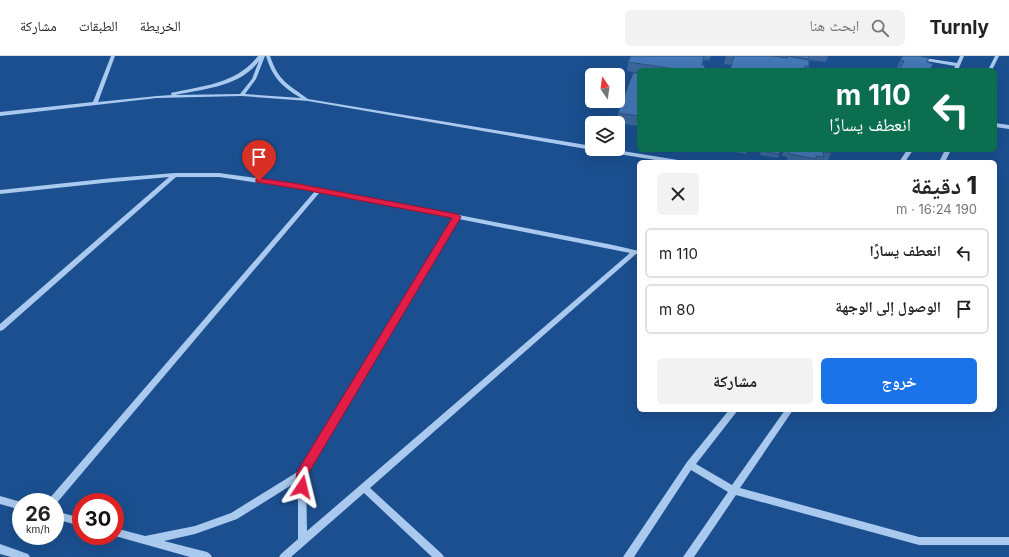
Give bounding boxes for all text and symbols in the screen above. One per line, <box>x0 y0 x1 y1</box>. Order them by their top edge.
search box <box>625 10 905 46</box>
text: ابحث هنا <box>809 16 859 35</box>
text: Turnly <box>929 16 989 39</box>
text: مشاركة <box>20 17 57 34</box>
text: الطبقات <box>79 17 118 34</box>
text: الخريطة <box>140 17 181 34</box>
icon: search <box>869 17 891 39</box>
north arrow <box>585 68 625 108</box>
map controls <box>585 68 625 156</box>
text: 110 m <box>836 78 911 112</box>
icon: left <box>925 84 977 136</box>
text: انعطف يسارًا <box>829 114 911 135</box>
button: layers <box>585 116 625 156</box>
pin <box>242 140 276 181</box>
icon: arrive <box>248 146 270 168</box>
text: 1 دقيقة <box>911 171 977 200</box>
button: close <box>657 173 699 215</box>
text: 190 m · 16:24 <box>896 201 977 217</box>
text: انعطف يسارًا <box>869 241 941 260</box>
icon: left <box>953 242 975 264</box>
text: 110 m <box>659 244 698 263</box>
text: الوصول إلى الوجهة <box>835 297 941 316</box>
icon: arrive <box>953 298 975 320</box>
text: 80 m <box>659 300 695 319</box>
button: مشاركة <box>657 358 813 404</box>
button: خروج <box>821 358 977 404</box>
position arrow <box>281 466 323 508</box>
speed limit sign: 30 <box>72 493 124 545</box>
text: 26 <box>25 502 51 526</box>
text: km/h <box>26 523 50 535</box>

